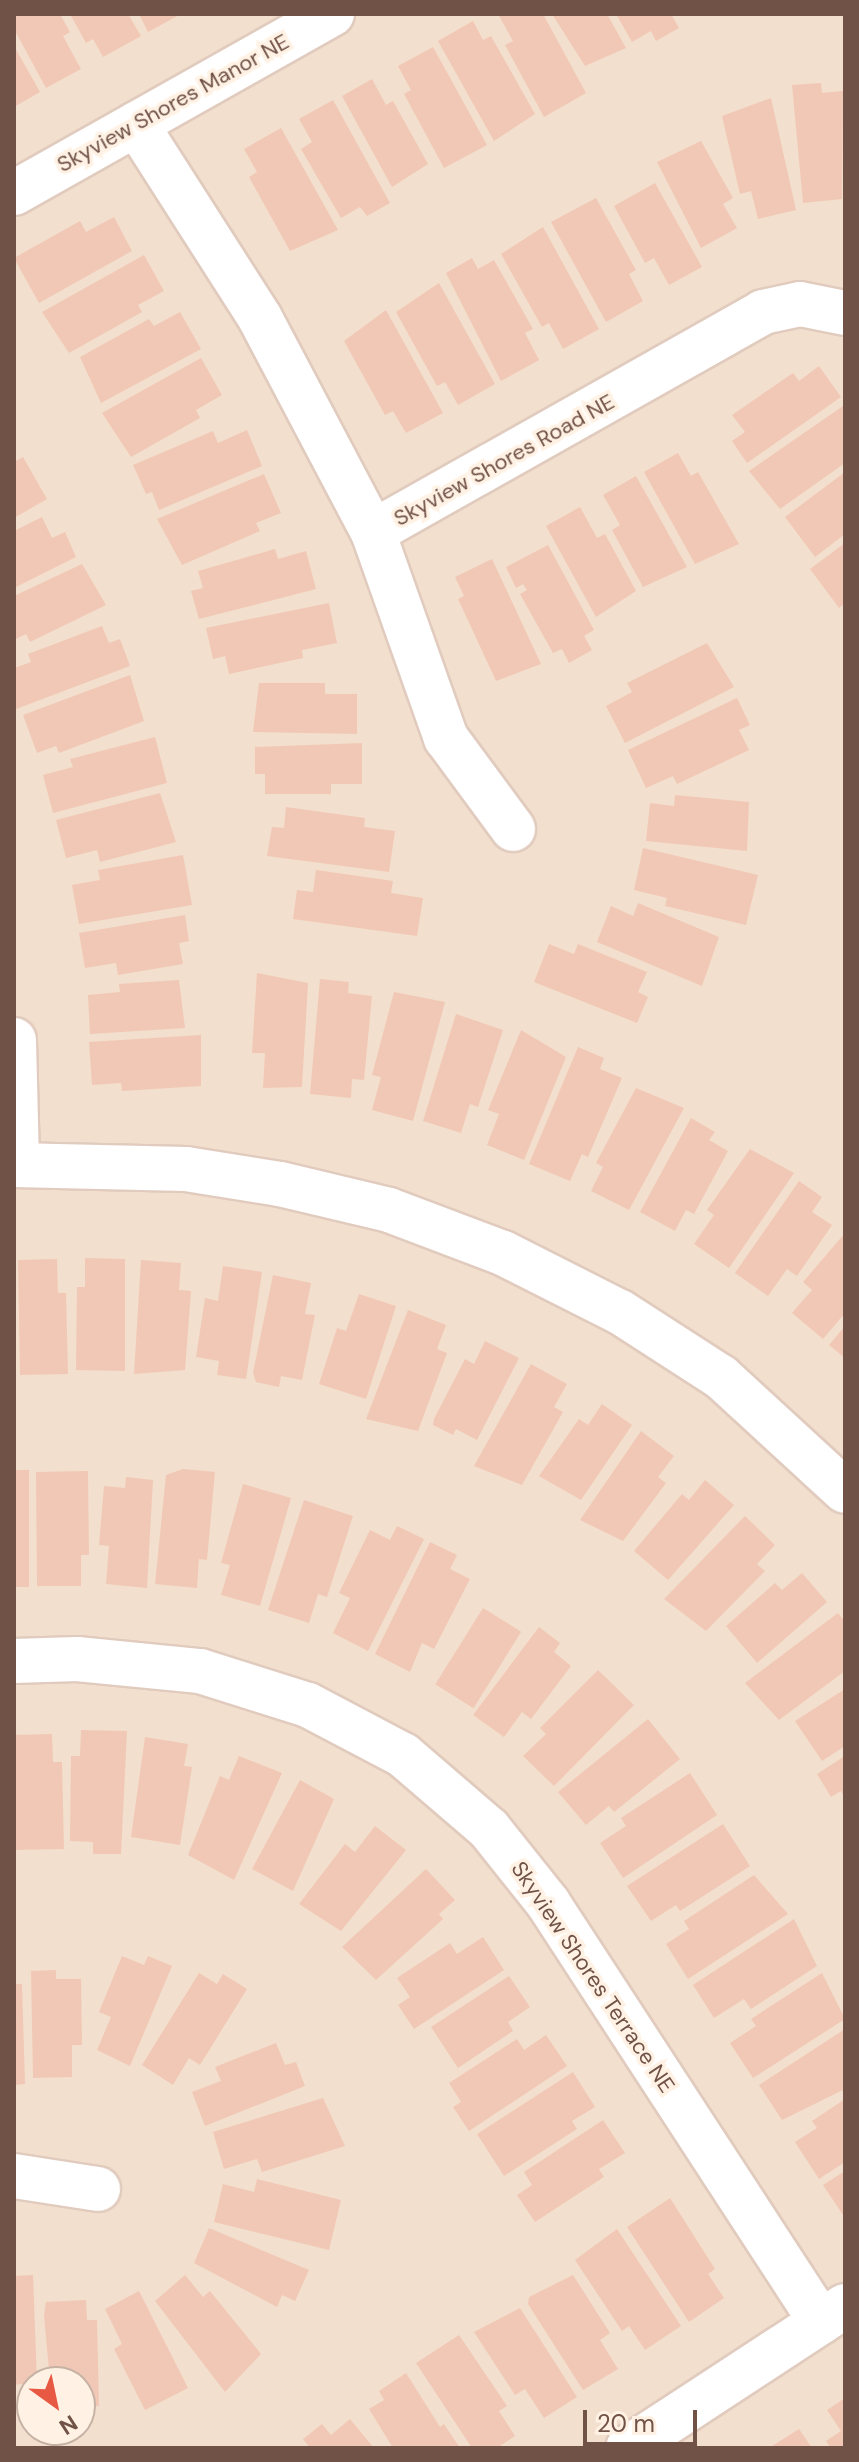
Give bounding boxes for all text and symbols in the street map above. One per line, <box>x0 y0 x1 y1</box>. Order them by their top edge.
street label: Skyview Shores Manor NE <box>52 28 294 178</box>
street label: Skyview Shores Road NE <box>389 388 619 532</box>
street label: Skyview Shores Terrace NE <box>506 1857 680 2097</box>
north arrow <box>16 2366 96 2446</box>
scale bar <box>587 2394 701 2444</box>
text: N <box>54 2408 83 2441</box>
text: 20 m <box>597 2408 655 2439</box>

